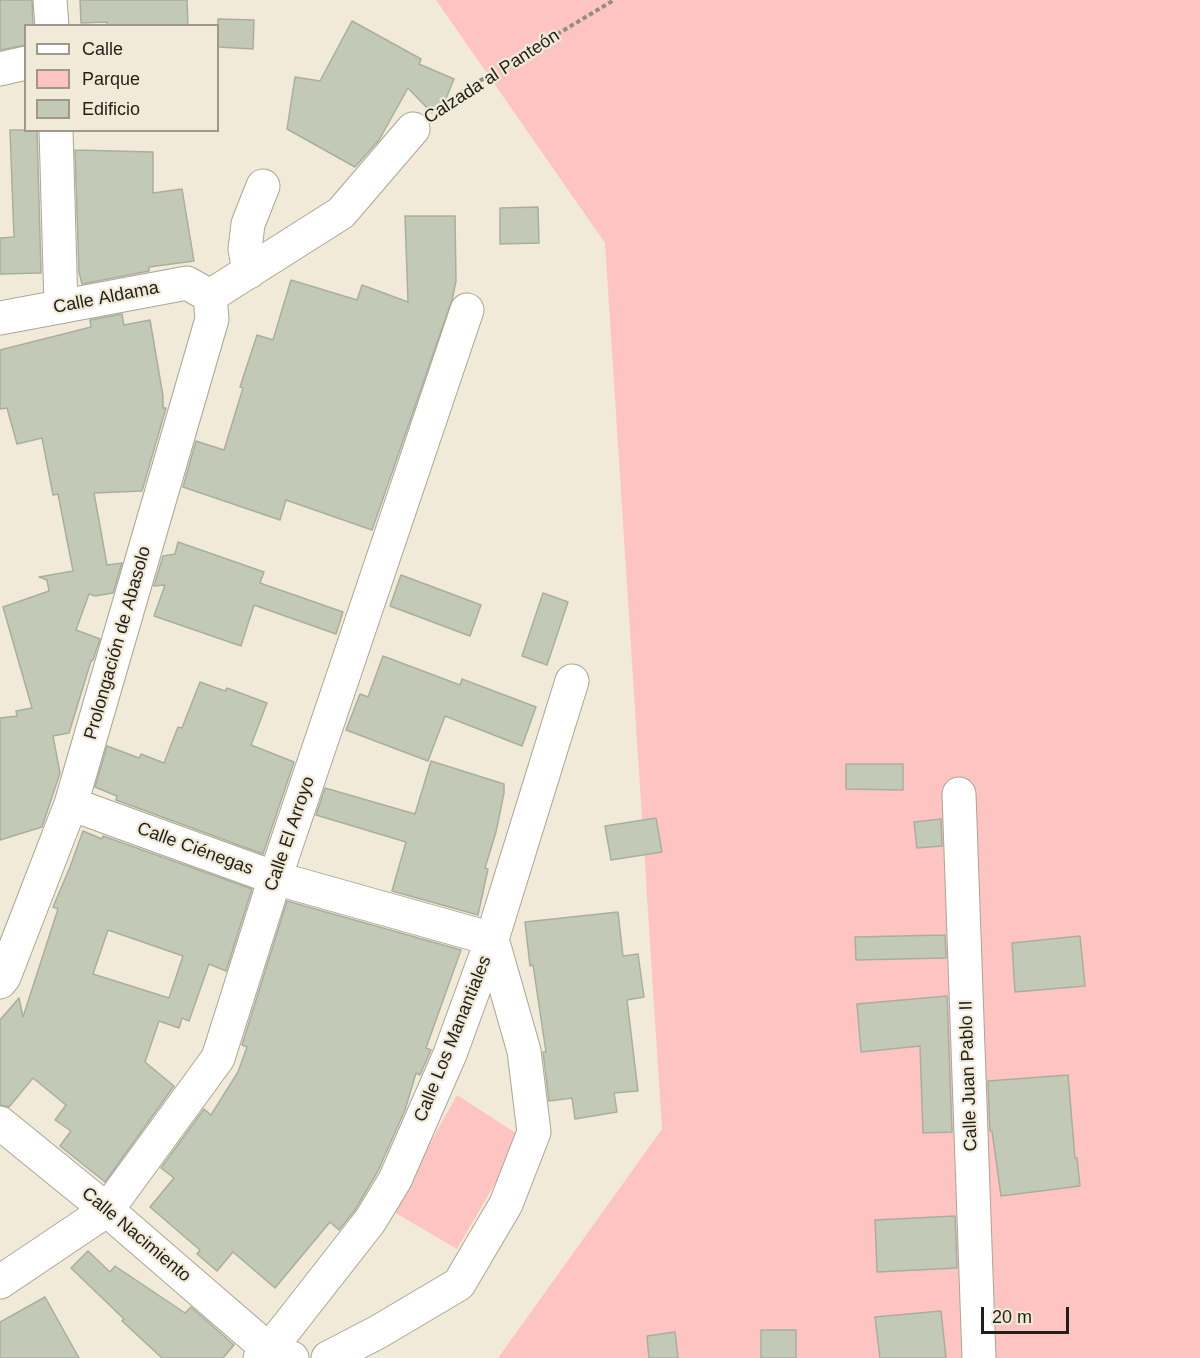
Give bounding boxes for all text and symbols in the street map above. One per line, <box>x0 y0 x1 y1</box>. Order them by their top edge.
legend <box>24 24 219 132</box>
street label: Calzada al Panteón <box>420 25 564 129</box>
text: Calle <box>82 39 123 59</box>
text: Parque <box>82 69 140 89</box>
text: Edificio <box>82 99 140 119</box>
street label: Calle Aldama <box>51 277 161 319</box>
street label: Prolongación de Abasolo <box>80 544 156 742</box>
street label: Calle El Arroyo <box>260 774 320 894</box>
street label: Calle Ciénegas <box>134 818 256 880</box>
street label: Calle Los Manantiales <box>410 953 496 1125</box>
street label: Calle Juan Pablo II <box>956 1000 982 1152</box>
street label: Calle Nacimiento <box>77 1183 195 1287</box>
scale bar <box>984 1295 1072 1333</box>
text: 20 m <box>992 1307 1032 1327</box>

